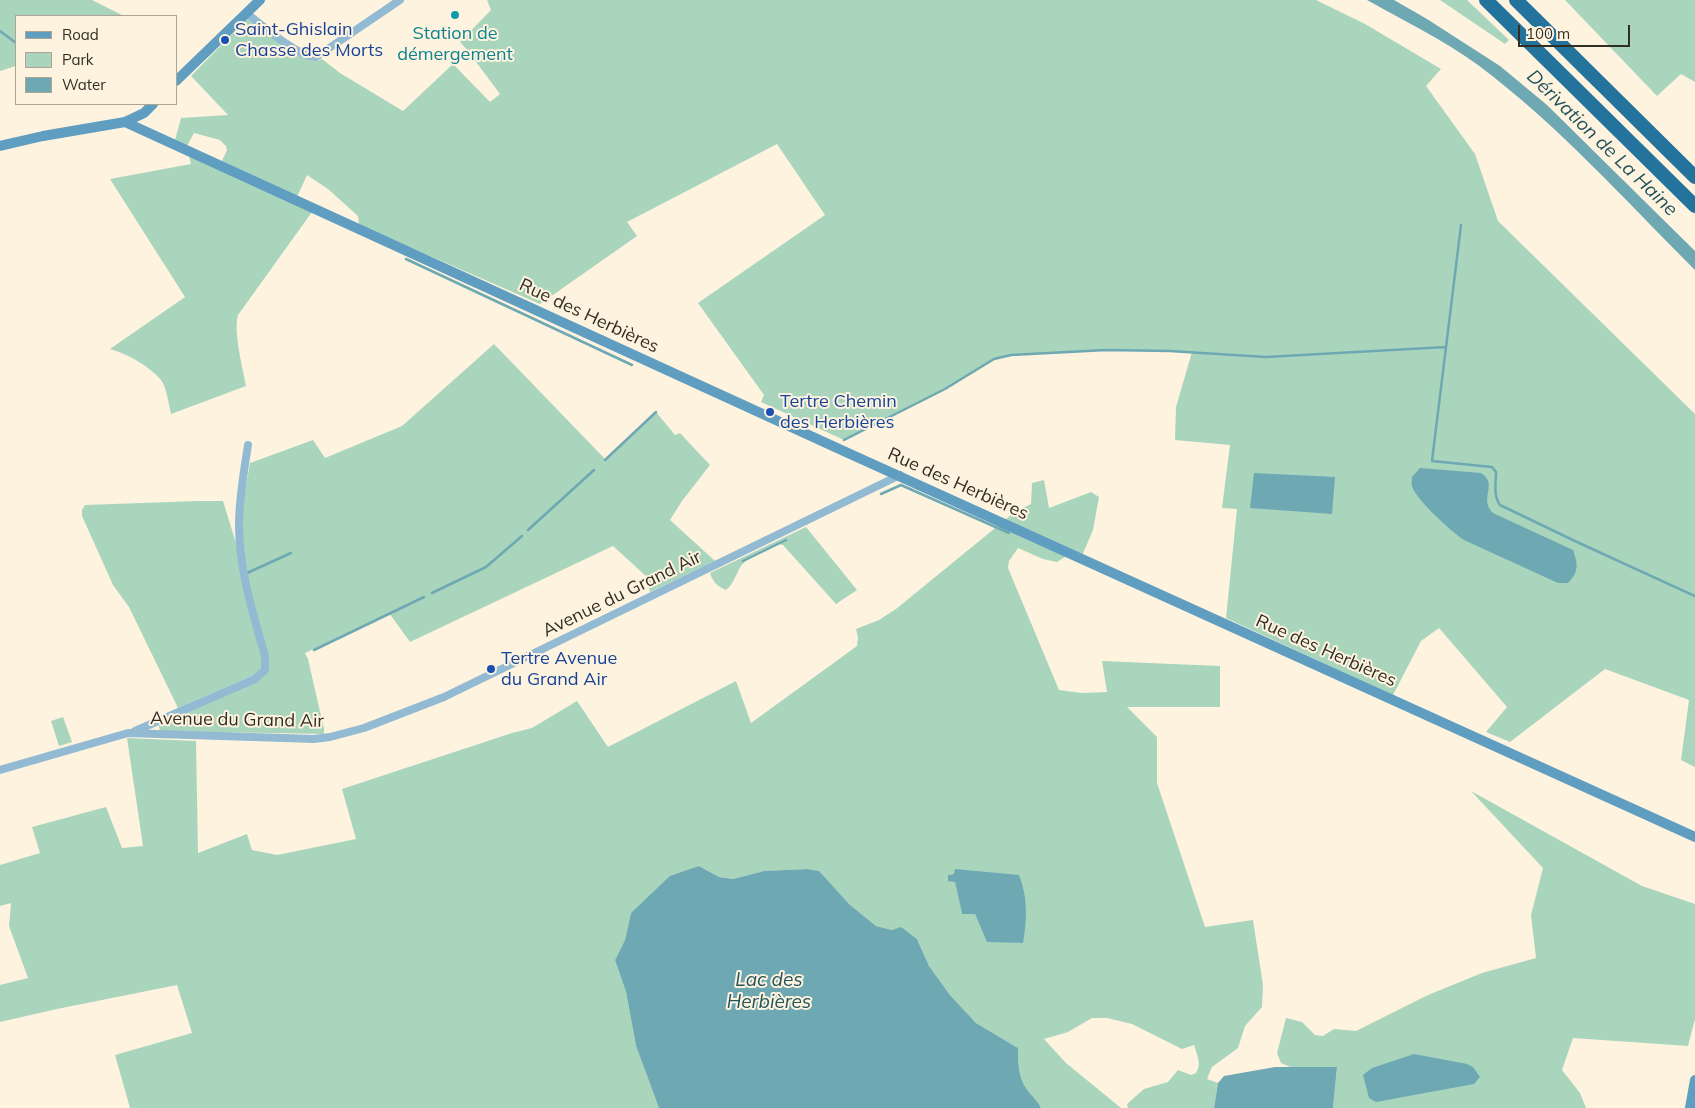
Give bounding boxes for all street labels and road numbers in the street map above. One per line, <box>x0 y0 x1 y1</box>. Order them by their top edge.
street label: Rue des Herbières <box>516 274 662 358</box>
street label: Rue des Herbières <box>884 443 1032 525</box>
street label: Avenue du Grand Air <box>539 546 705 642</box>
street label: Rue des Herbières <box>1252 610 1400 692</box>
street label: Avenue du Grand Air <box>150 708 324 732</box>

